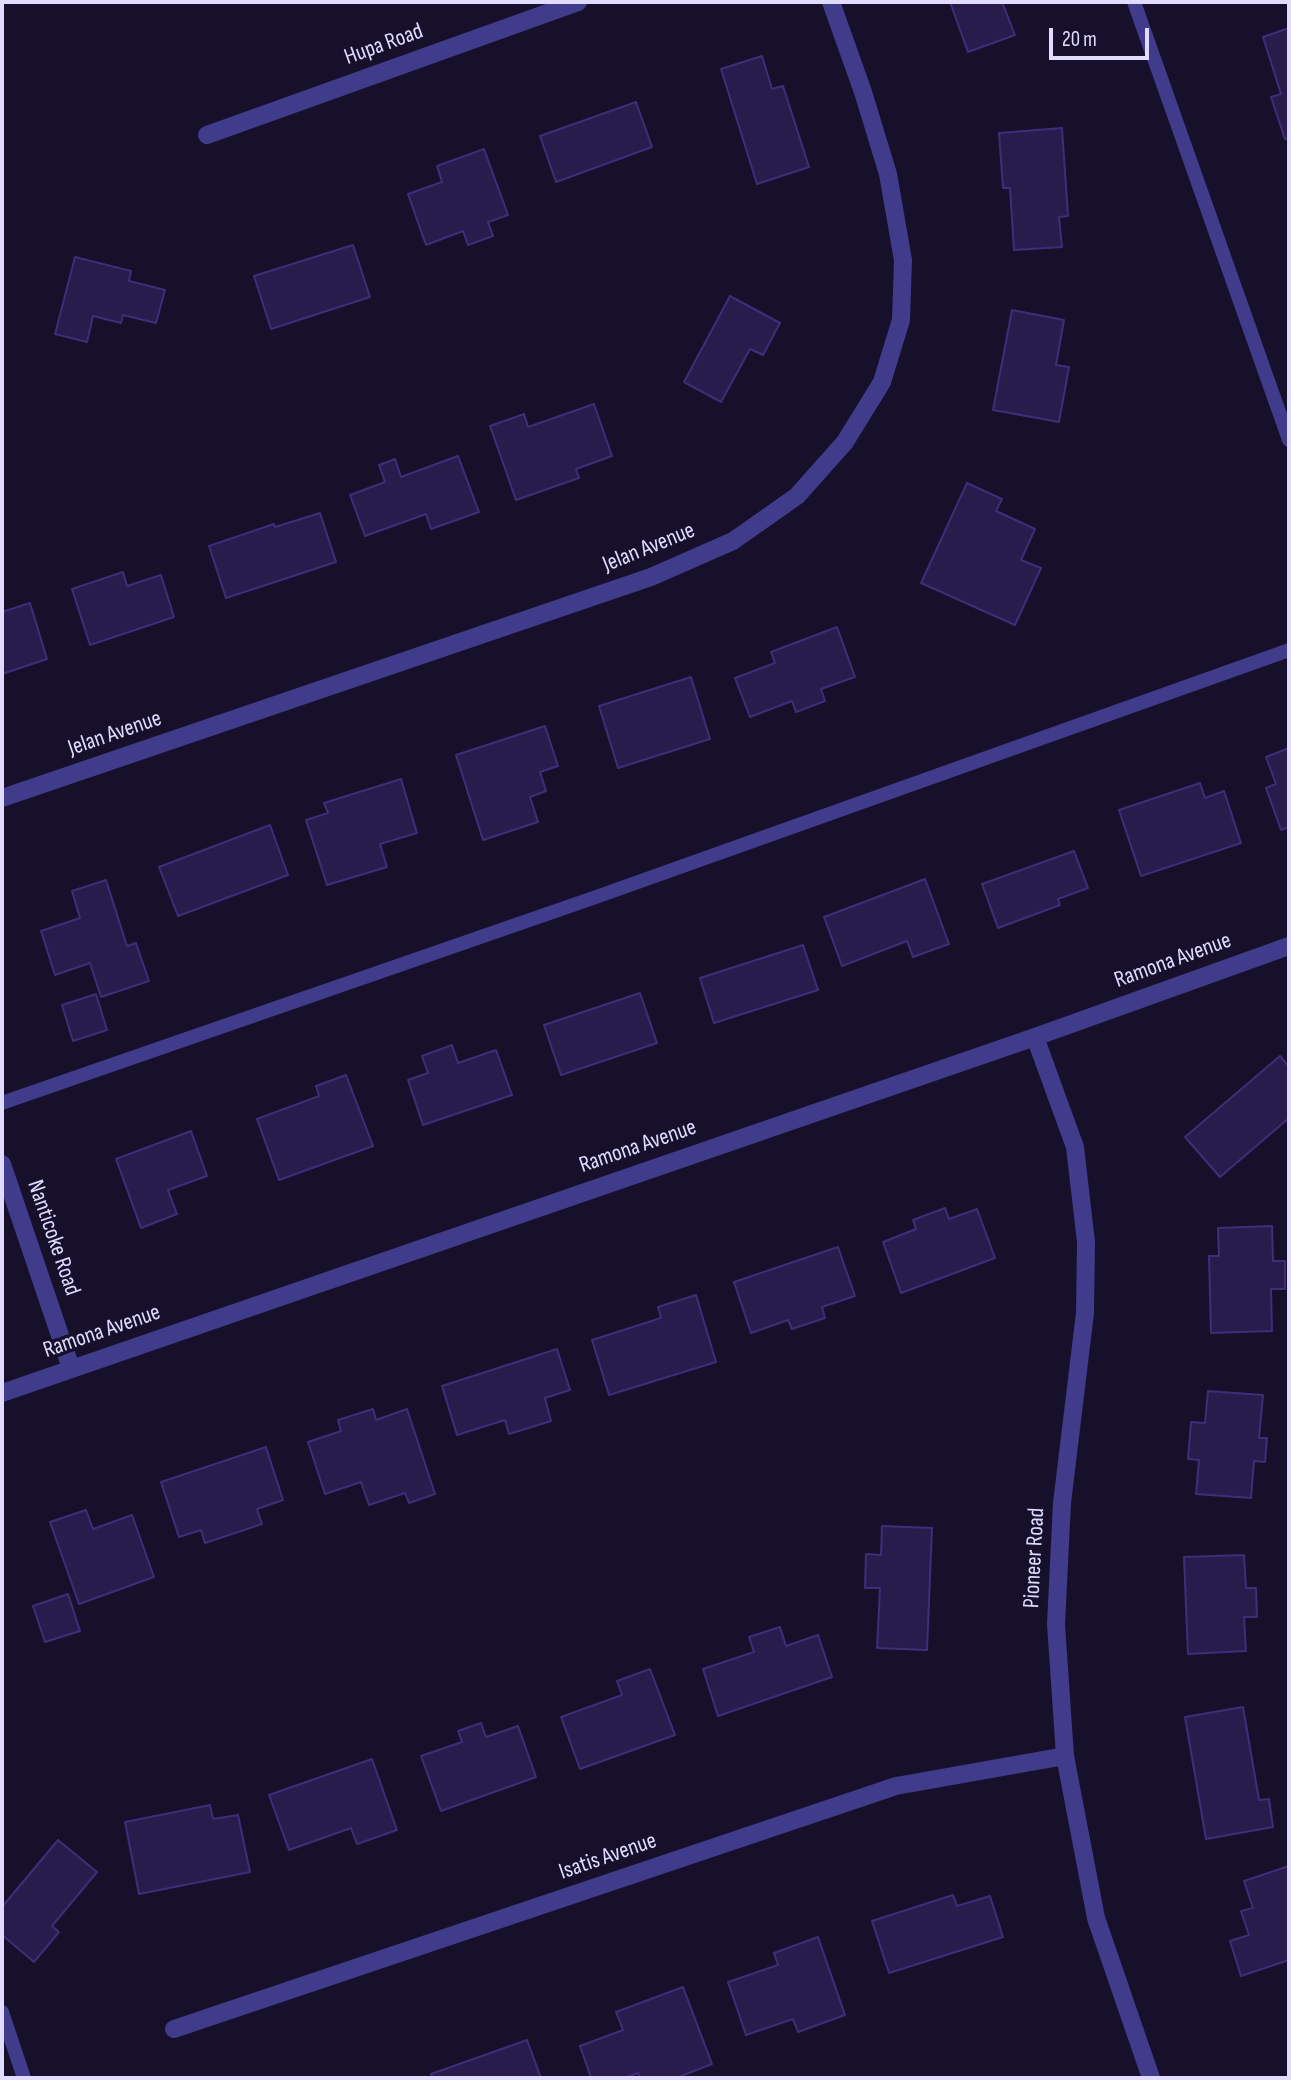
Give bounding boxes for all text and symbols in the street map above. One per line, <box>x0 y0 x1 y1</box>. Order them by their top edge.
scale bar <box>1053 14 1153 58</box>
street label: Hupa Road <box>341 18 427 72</box>
text: 20 m <box>1062 27 1097 52</box>
street label: Jelan Avenue <box>599 517 699 579</box>
street label: Jelan Avenue <box>65 705 165 763</box>
street label: Ramona Avenue <box>1111 927 1235 995</box>
street label: Ramona Avenue <box>576 1114 700 1180</box>
street label: Nanticoke Road <box>20 1177 86 1299</box>
street label: Ramona Avenue <box>40 1299 164 1365</box>
street label: Pioneer Road <box>1019 1507 1051 1609</box>
street label: Isatis Avenue <box>556 1827 660 1887</box>

